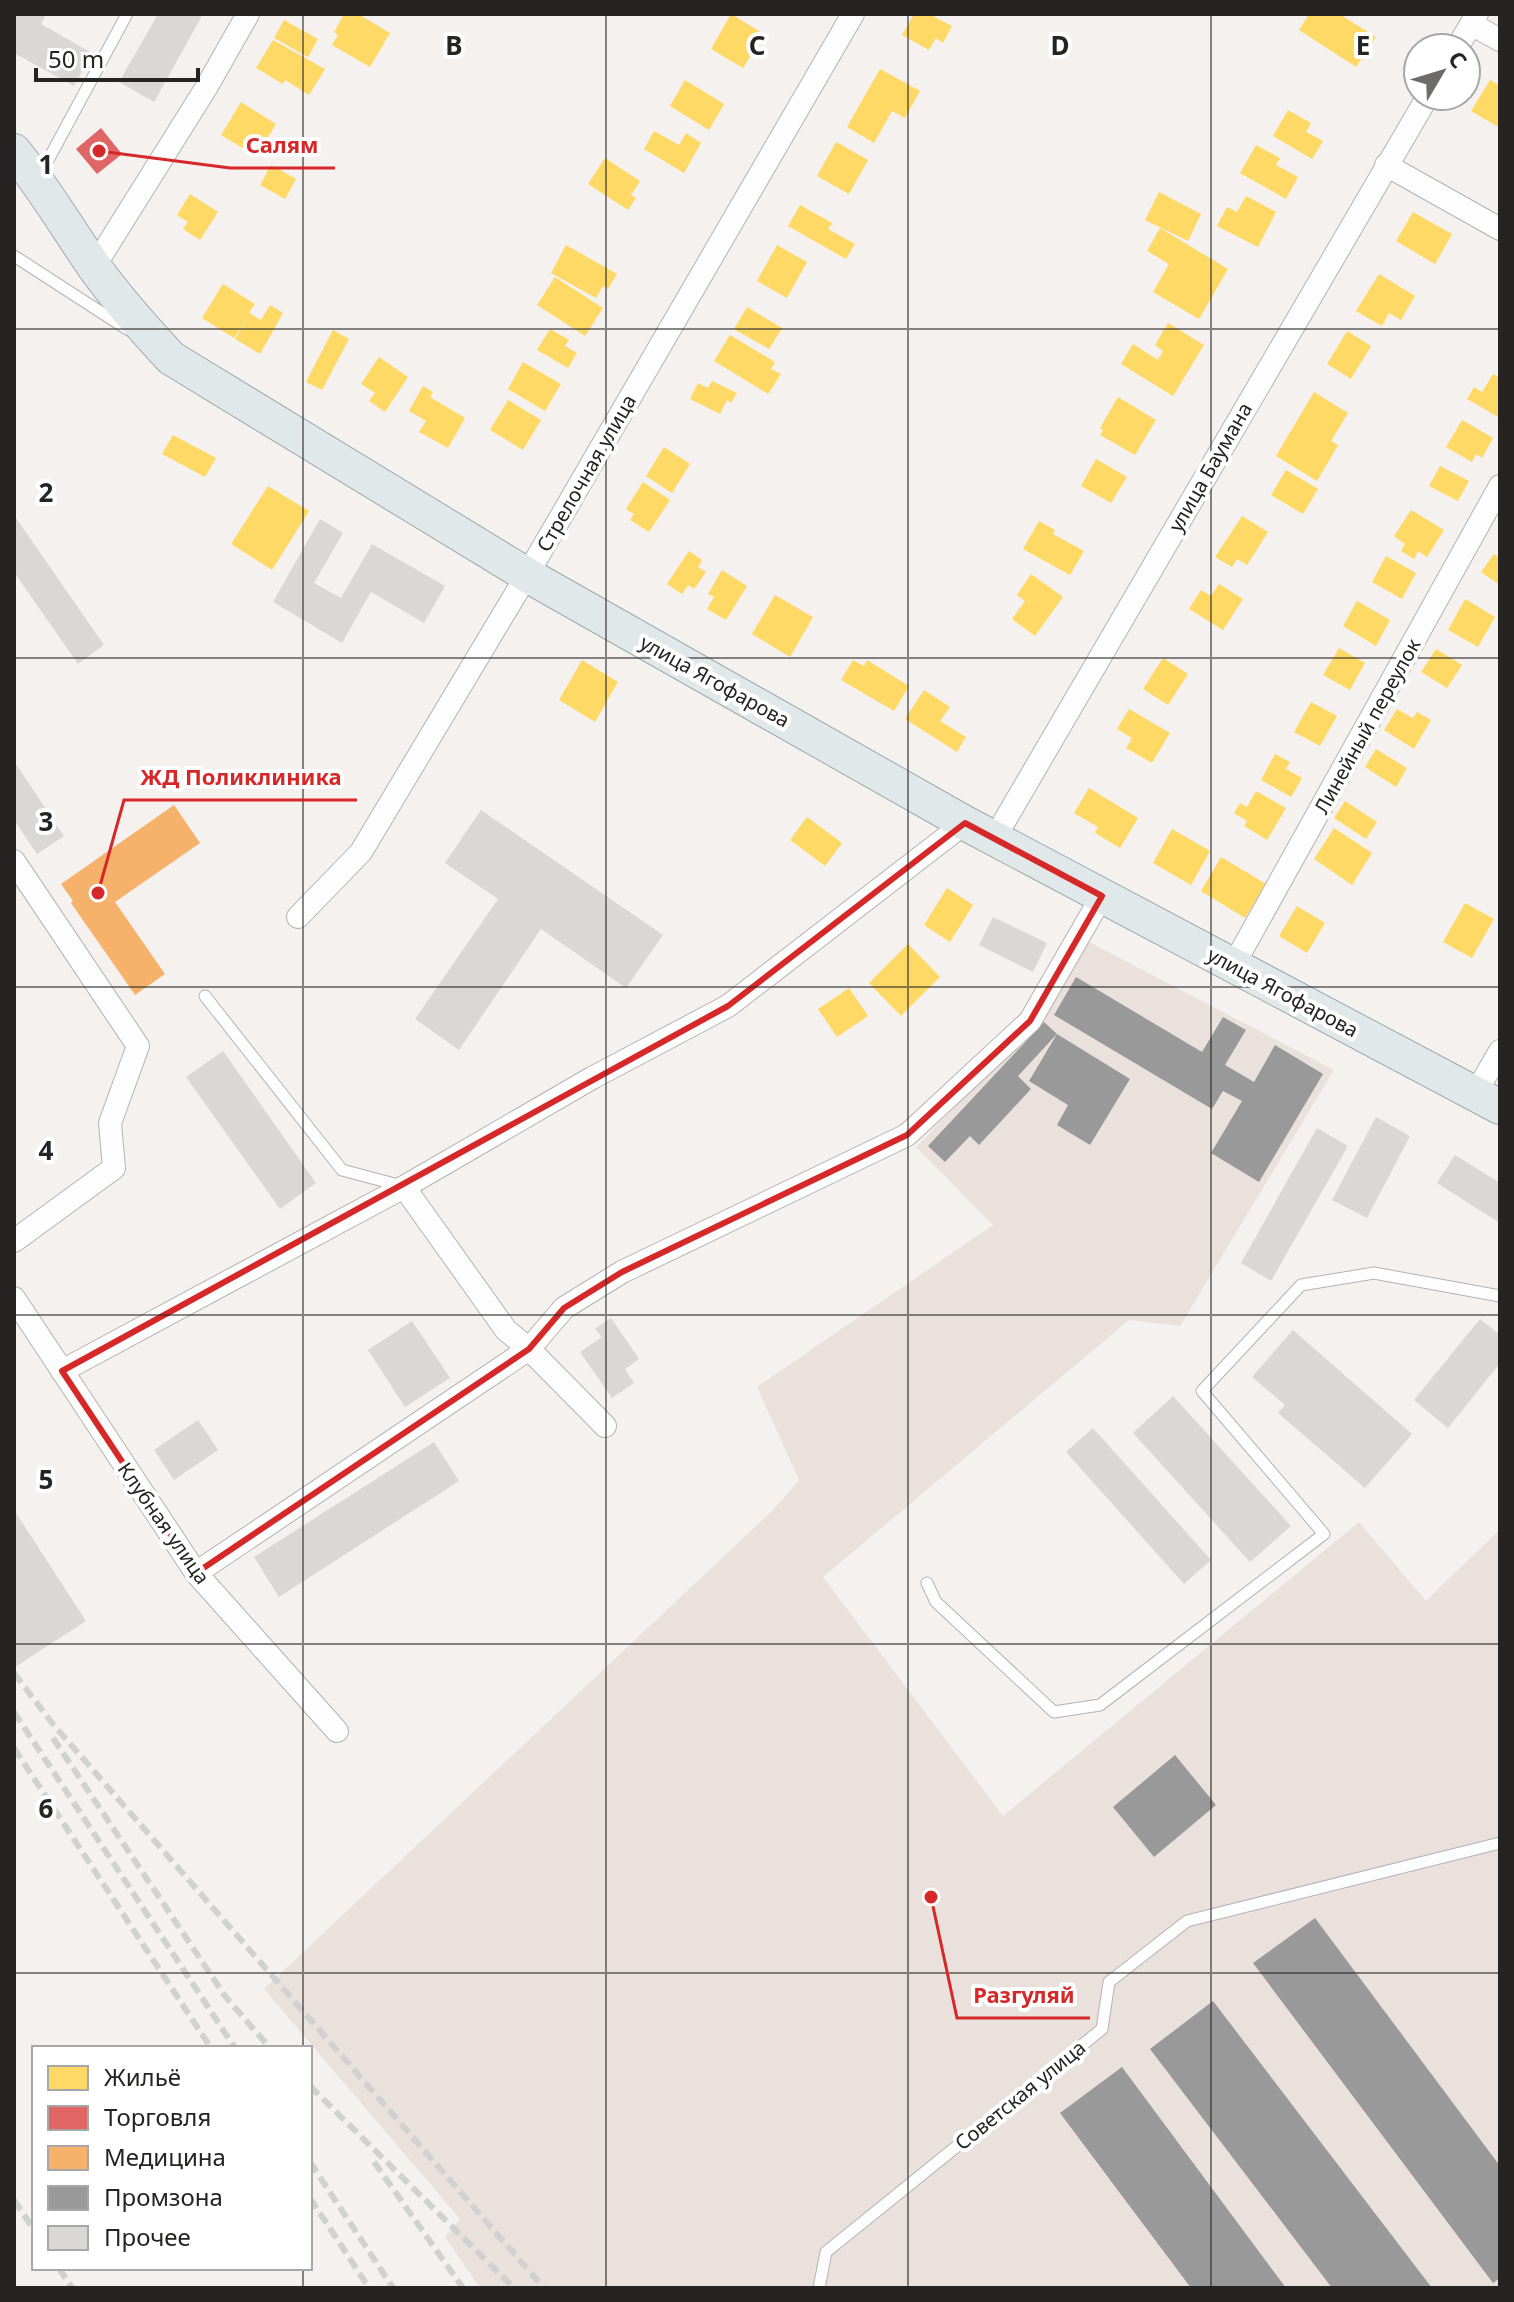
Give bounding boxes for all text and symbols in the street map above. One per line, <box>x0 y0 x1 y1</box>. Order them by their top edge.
text: B <box>445 27 463 63</box>
text: C <box>749 27 765 63</box>
text: D <box>1050 27 1070 63</box>
text: E <box>1356 27 1370 63</box>
scale bar <box>36 32 198 82</box>
north arrow <box>1402 32 1482 112</box>
text: 50 m <box>48 42 104 75</box>
text: С <box>1442 44 1475 74</box>
callout: Салям <box>230 122 335 168</box>
text: Салям <box>246 129 318 159</box>
text: 1 <box>39 146 53 182</box>
street label: Стрелочная улица <box>530 389 642 557</box>
street label: улица Баумана <box>1162 397 1258 537</box>
text: 2 <box>39 474 54 510</box>
street label: улица Ягофарова <box>635 629 795 733</box>
street label: Линейный переулок <box>1308 633 1427 818</box>
callout: ЖД Поликлиника <box>124 754 357 800</box>
text: ЖД Поликлиника <box>140 761 342 791</box>
text: 3 <box>39 803 53 839</box>
street label: улица Ягофарова <box>1203 941 1363 1043</box>
text: 4 <box>39 1132 54 1168</box>
street label: Клубная улица <box>112 1457 216 1589</box>
text: 5 <box>39 1461 53 1497</box>
text: 6 <box>39 1790 54 1826</box>
callout: Разгуляй <box>957 1972 1090 2018</box>
text: Разгуляй <box>973 1979 1075 2009</box>
street label: Советская улица <box>949 2034 1091 2156</box>
legend <box>32 2046 312 2270</box>
text: Жильё <box>104 2060 181 2093</box>
text: Торговля <box>104 2100 211 2133</box>
text: Медицина <box>104 2140 226 2173</box>
text: Промзона <box>104 2180 223 2213</box>
text: Прочее <box>104 2220 191 2253</box>

